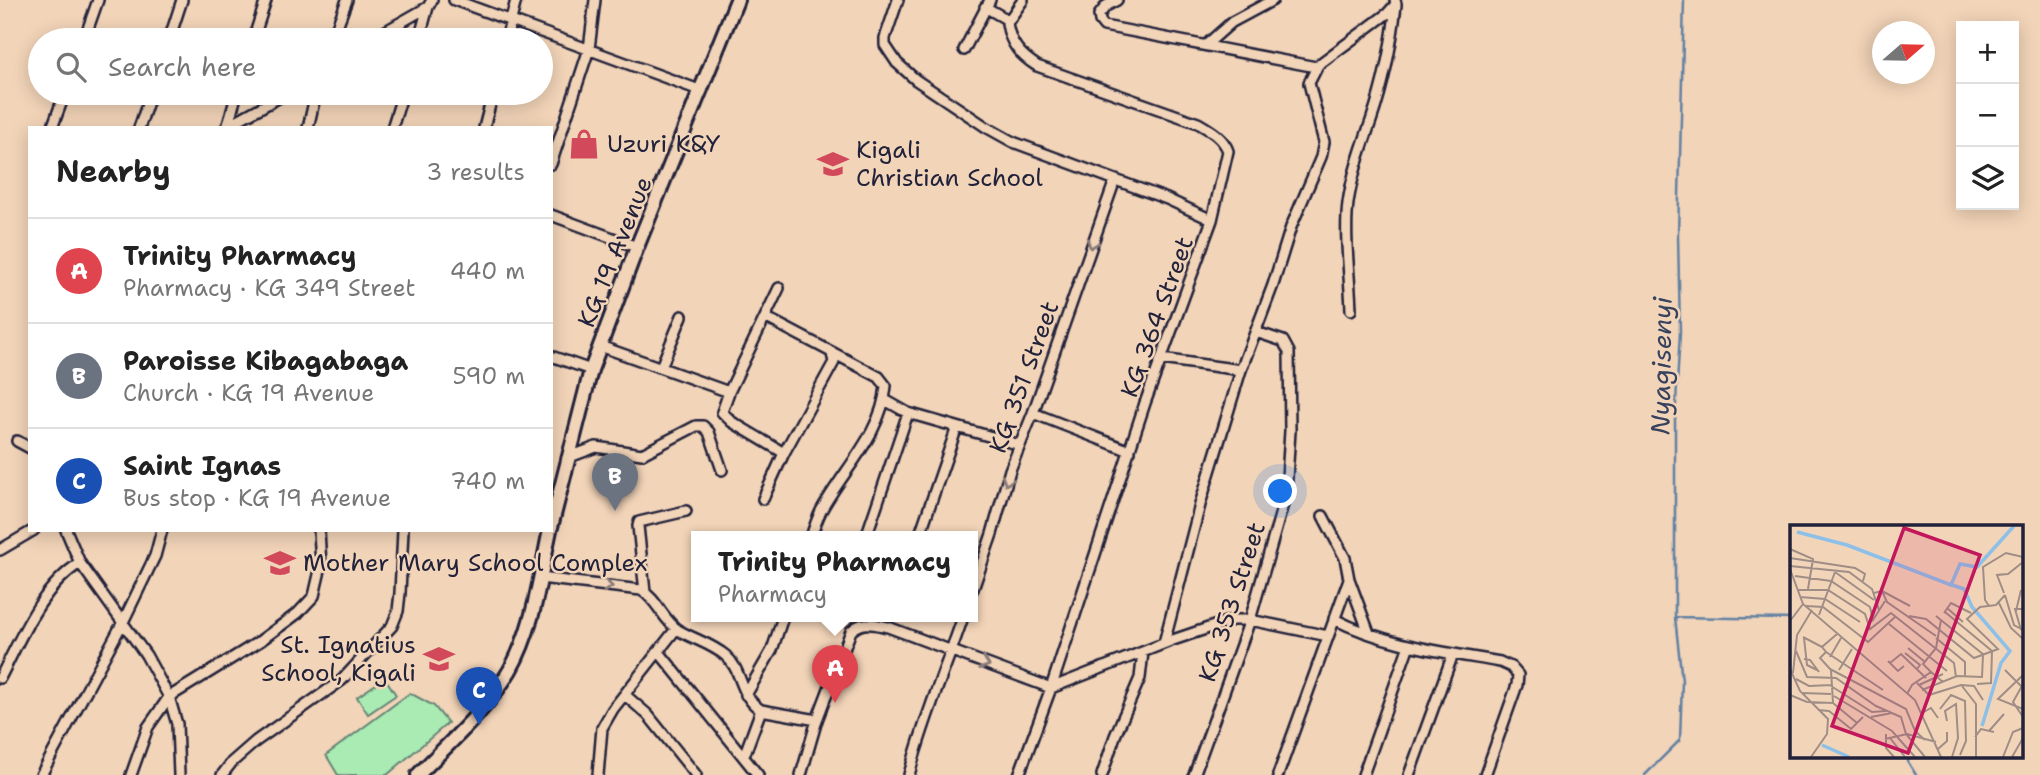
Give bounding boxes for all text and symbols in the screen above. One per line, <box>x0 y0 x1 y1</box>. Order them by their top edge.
north arrow <box>1872 21 1935 84</box>
map controls <box>1956 21 2019 210</box>
button: + <box>1956 21 2019 84</box>
search box <box>28 28 553 105</box>
icon: search <box>52 48 90 86</box>
text: Search here <box>108 49 257 84</box>
button: − <box>1956 84 2019 147</box>
shop icon: Uzuri K&Y <box>567 127 601 161</box>
place label: Uzuri K&Y <box>607 128 721 160</box>
place label: Kigali Christian School <box>856 134 1044 194</box>
school or university icon: Kigali Christian School <box>816 147 850 181</box>
button: layers <box>1956 147 2019 210</box>
text: Nearby <box>56 151 171 192</box>
text: 3 results <box>426 157 525 187</box>
street label: KG 19 Avenue <box>570 172 660 332</box>
street label: KG 364 Street <box>1113 232 1201 402</box>
text: Trinity Pharmacy <box>123 238 356 273</box>
one-way arrow <box>1086 238 1100 250</box>
text: A <box>70 256 88 286</box>
text: 440 m <box>450 256 525 286</box>
text: Pharmacy · KG 349 Street <box>123 273 416 303</box>
water label: Nyagisenyi <box>1642 296 1680 435</box>
street label: KG 351 Street <box>982 297 1066 457</box>
text: Paroisse Kibagabaga <box>123 343 408 378</box>
text: B <box>72 361 86 391</box>
text: 590 m <box>452 361 525 391</box>
text: Church · KG 19 Avenue <box>123 378 374 408</box>
text: Saint Ignas <box>123 448 281 483</box>
pin: B <box>592 453 638 511</box>
text: C <box>72 466 86 496</box>
text: 740 m <box>450 466 525 496</box>
your location <box>1263 474 1297 508</box>
one-way arrow <box>1000 475 1015 487</box>
text: Bus stop · KG 19 Avenue <box>123 483 391 513</box>
street label: KG 353 Street <box>1191 518 1273 686</box>
inset map <box>1790 525 2022 758</box>
popup <box>691 531 978 622</box>
text: Trinity Pharmacy <box>718 544 951 579</box>
school or university icon: Mother Mary School Complex <box>263 546 297 580</box>
place label: Mother Mary School Complex <box>303 547 648 579</box>
one-way arrow <box>602 579 614 594</box>
text: Pharmacy <box>718 579 827 609</box>
place label: St. Ignatius School, Kigali <box>261 629 416 689</box>
school or university icon: St. Ignatius School, Kigali <box>422 642 456 676</box>
pin: A <box>812 645 858 703</box>
one-way arrow <box>979 656 991 670</box>
pin: C <box>456 667 502 725</box>

